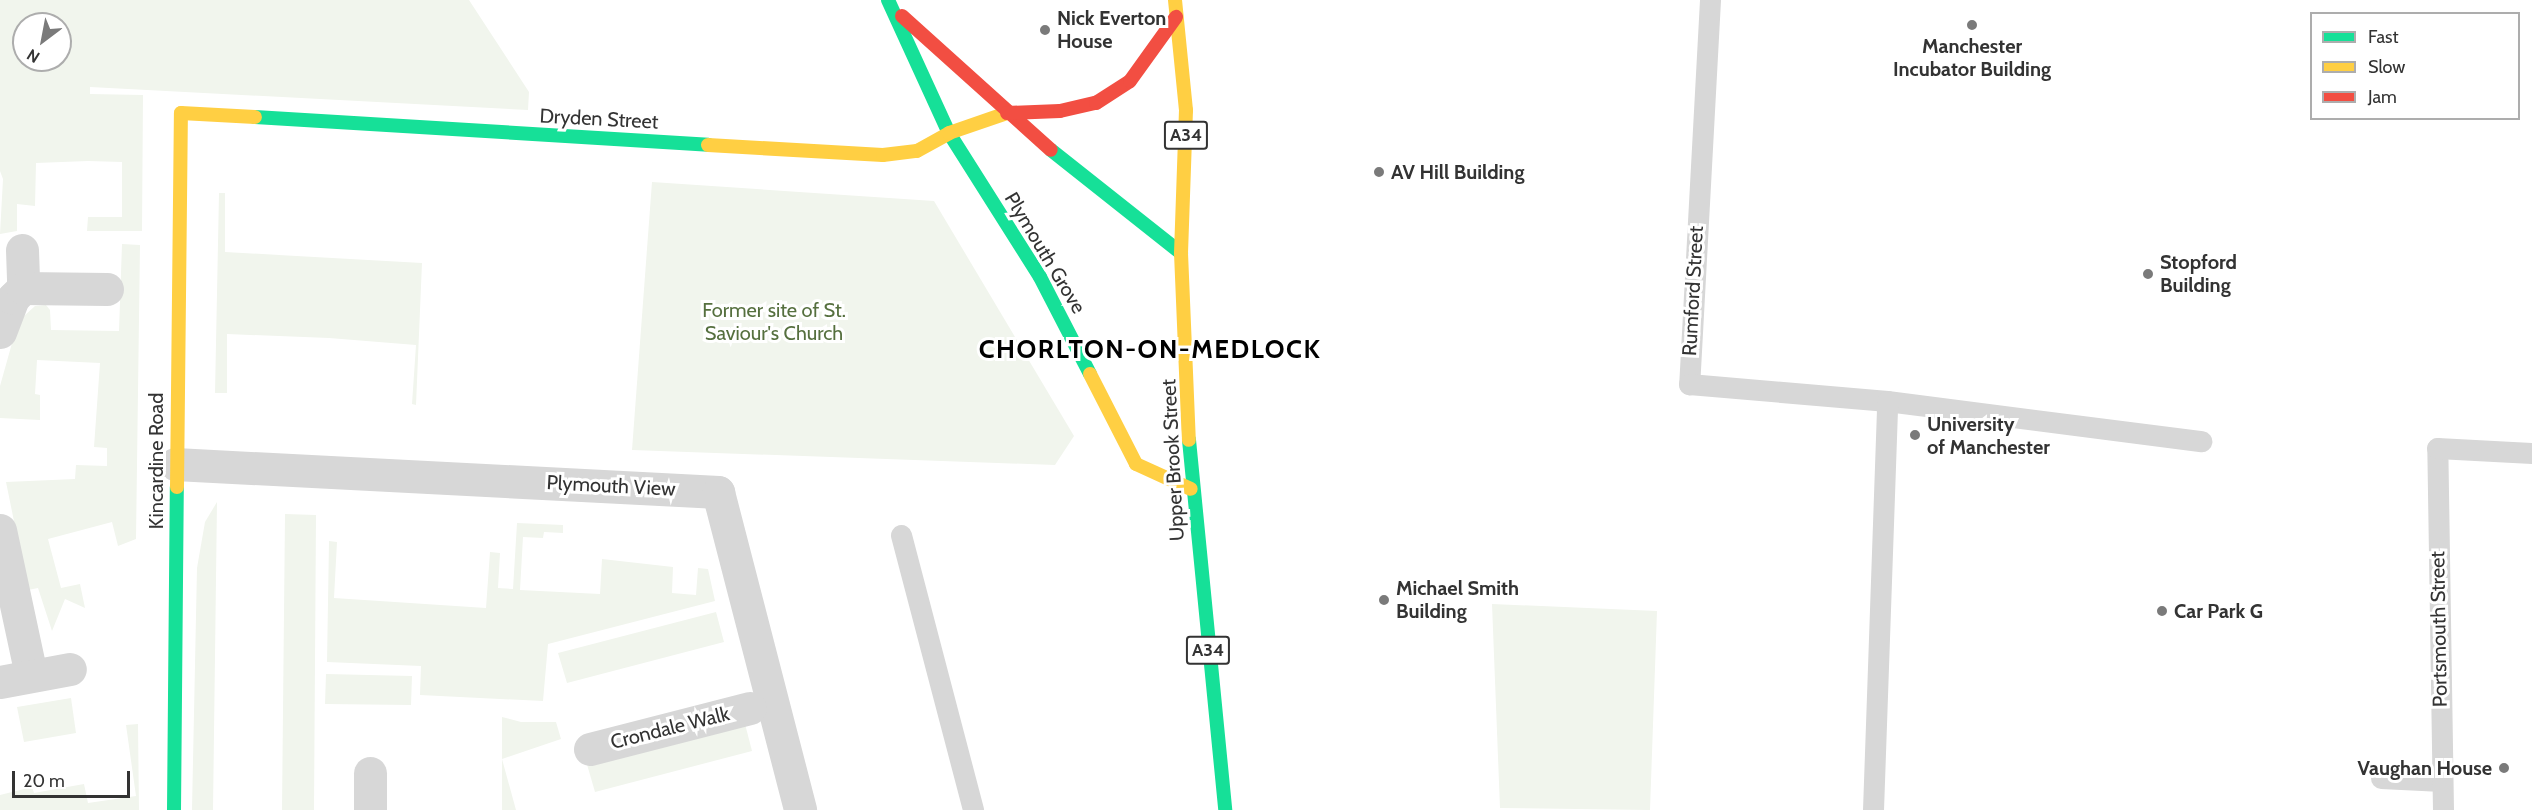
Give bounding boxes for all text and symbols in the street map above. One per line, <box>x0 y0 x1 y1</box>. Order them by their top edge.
place label: Nick Everton House <box>1057 6 1166 53</box>
north arrow <box>12 12 72 72</box>
legend <box>2310 12 2520 120</box>
marker: Manchester Incubator Building <box>1965 18 1979 32</box>
marker: Nick Everton House <box>1038 23 1052 37</box>
text: Fast <box>2368 26 2399 48</box>
place label: Manchester Incubator Building <box>1893 35 2051 82</box>
text: N <box>23 45 43 67</box>
text: Slow <box>2368 56 2405 78</box>
text: Jam <box>2368 86 2397 108</box>
street label: Dryden Street <box>539 104 659 134</box>
road number: A34 <box>1164 120 1208 150</box>
place label: AV Hill Building <box>1391 160 1524 184</box>
marker: AV Hill Building <box>1372 165 1386 179</box>
street label: Plymouth Grove <box>999 188 1091 318</box>
street label: Rumford Street <box>1678 225 1708 357</box>
place label: Stopford Building <box>2160 250 2237 297</box>
marker: Stopford Building <box>2141 267 2155 281</box>
park label: Former site of St. Saviour's Church <box>702 299 846 346</box>
district label: CHORLTON-ON-MEDLOCK <box>979 334 1321 366</box>
street label: Upper Brook Street <box>1157 378 1189 542</box>
street label: Kincardine Road <box>144 393 168 529</box>
place label: University of Manchester <box>1927 412 2050 459</box>
marker: University of Manchester <box>1908 428 1922 442</box>
street label: Plymouth View <box>546 471 676 501</box>
street label: Portsmouth Street <box>2426 551 2452 707</box>
place label: Michael Smith Building <box>1396 576 1519 623</box>
marker: Michael Smith Building <box>1377 593 1391 607</box>
place label: Car Park G <box>2174 599 2263 623</box>
marker: Car Park G <box>2155 604 2169 618</box>
road number: A34 <box>1186 635 1230 665</box>
street label: Crondale Walk <box>608 702 732 754</box>
place label: Vaughan House <box>2357 756 2492 780</box>
scale bar <box>15 759 134 797</box>
marker: Vaughan House <box>2497 761 2511 775</box>
text: 20 m <box>23 770 65 792</box>

